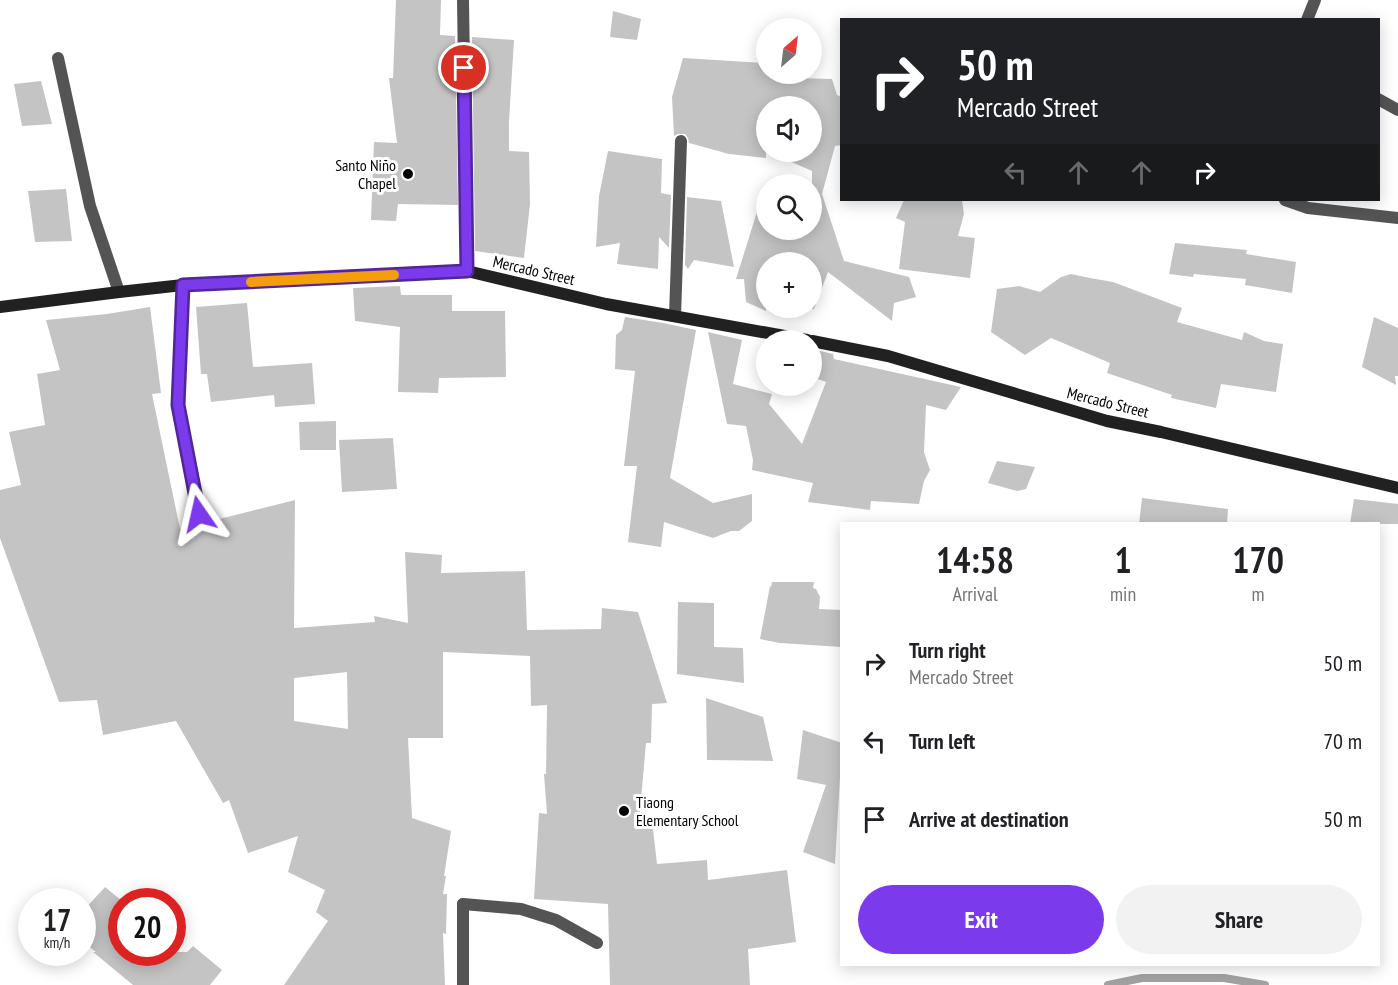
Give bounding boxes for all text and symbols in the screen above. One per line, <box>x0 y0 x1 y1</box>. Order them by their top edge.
north arrow <box>756 18 822 84</box>
map controls <box>756 18 822 396</box>
text: 50 m <box>957 37 1034 92</box>
pin <box>438 42 489 93</box>
icon: right <box>858 42 936 120</box>
icon: arrive <box>447 51 480 84</box>
text: Mercado Street <box>957 90 1098 124</box>
button: sound <box>756 96 822 162</box>
place label: Santo Niño Chapel <box>335 155 396 193</box>
icon: left <box>999 156 1032 189</box>
icon: ahead <box>1062 156 1095 189</box>
icon: ahead <box>1125 156 1158 189</box>
icon: right <box>1188 156 1221 189</box>
marker: Santo Niño Chapel <box>401 167 415 181</box>
button: search <box>756 174 822 240</box>
street label: Mercado Street <box>491 251 578 289</box>
button: + <box>756 252 822 318</box>
button: − <box>756 330 822 396</box>
street label: Mercado Street <box>1065 382 1152 422</box>
position arrow <box>167 482 231 546</box>
text: 14:58 <box>936 536 1014 583</box>
text: 1 <box>1114 536 1132 583</box>
text: 170 <box>1232 536 1284 583</box>
text: Arrival <box>952 581 998 607</box>
text: min <box>1110 581 1136 607</box>
text: m <box>1252 581 1265 607</box>
text: Turn right <box>909 636 986 664</box>
icon: right <box>858 647 891 680</box>
text: 50 m <box>1323 649 1362 677</box>
text: Mercado Street <box>909 664 1014 690</box>
icon: left <box>858 725 891 758</box>
text: Turn left <box>909 727 975 755</box>
text: 70 m <box>1323 727 1362 755</box>
place label: Tiaong Elementary School <box>636 792 739 830</box>
icon: arrive <box>858 803 891 836</box>
marker: Tiaong Elementary School <box>617 804 631 818</box>
text: Arrive at destination <box>909 805 1069 833</box>
text: 50 m <box>1323 805 1362 833</box>
button: Exit <box>858 885 1104 954</box>
button: Share <box>1116 885 1362 954</box>
speed limit sign: 20 <box>108 888 186 966</box>
text: 17 <box>43 900 71 939</box>
text: km/h <box>44 933 70 952</box>

